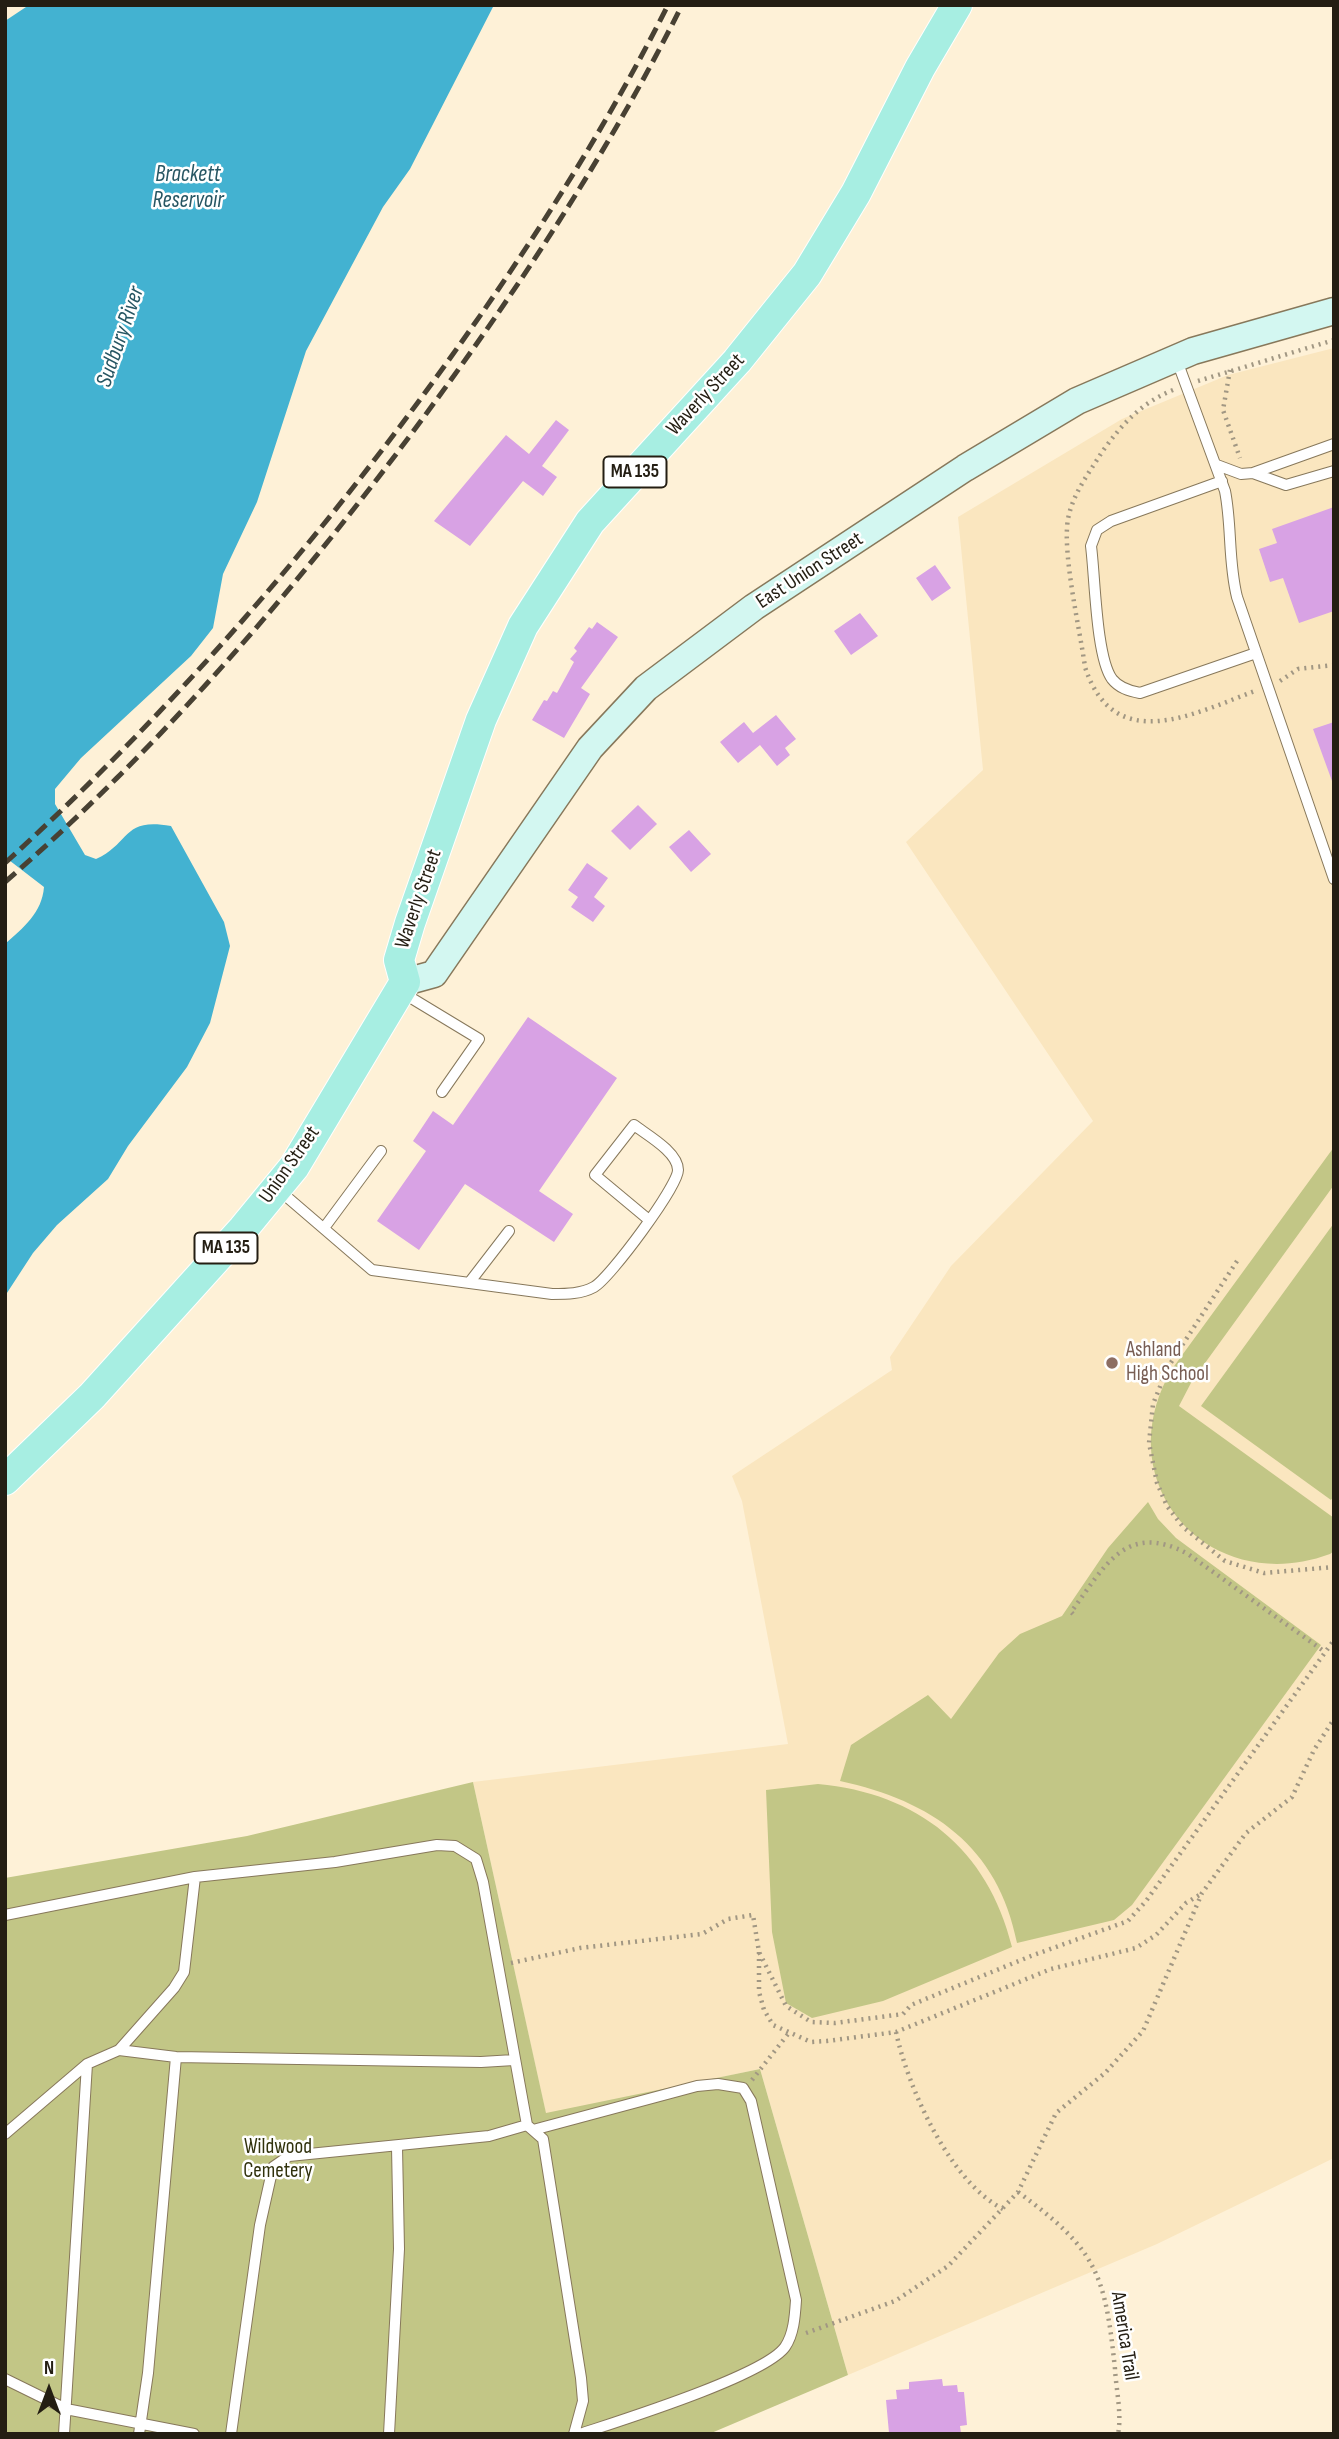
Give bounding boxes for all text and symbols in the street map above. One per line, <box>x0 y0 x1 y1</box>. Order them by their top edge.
water label: Brackett Reservoir <box>152 161 224 215</box>
water label: Sudbury River <box>91 283 151 391</box>
street label: Waverly Street <box>662 349 750 441</box>
road number: MA 135 <box>604 457 666 488</box>
street label: East Union Street <box>752 527 868 615</box>
street label: Waverly Street <box>390 846 448 952</box>
street label: Union Street <box>254 1121 326 1209</box>
road number: MA 135 <box>194 1232 258 1264</box>
place label: Ashland High School <box>1126 1338 1209 1388</box>
marker: Ashland High School <box>1104 1355 1120 1371</box>
park label: Wildwood Cemetery <box>243 2135 313 2185</box>
street label: America Trail <box>1105 2290 1143 2382</box>
north arrow <box>14 2355 84 2425</box>
text: N <box>44 2357 54 2380</box>

